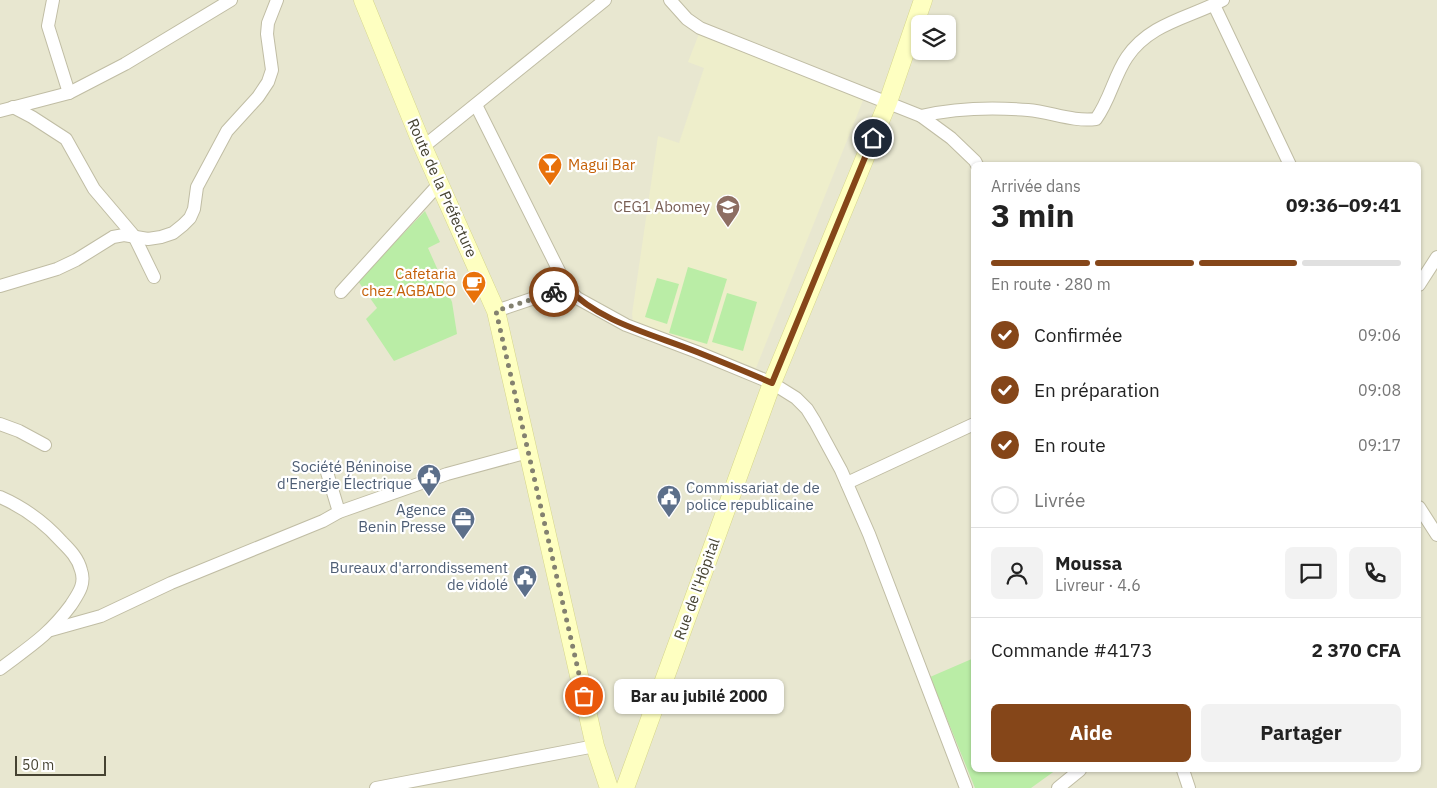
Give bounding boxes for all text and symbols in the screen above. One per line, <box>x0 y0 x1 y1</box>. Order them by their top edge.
map controls <box>911 15 956 60</box>
button: layers <box>911 15 956 60</box>
street label: Route de la Préfecture <box>403 115 482 260</box>
pin <box>852 117 894 159</box>
icon: home <box>859 124 887 152</box>
bar icon: Magui Bar <box>537 152 563 186</box>
place label: Magui Bar <box>568 155 636 174</box>
text: Arrivée dans <box>991 176 1081 196</box>
text: 09:36–09:41 <box>1286 193 1401 217</box>
school or university icon: CEG1 Abomey <box>715 194 741 228</box>
text: 3 min <box>991 194 1075 236</box>
place label: CEG1 Abomey <box>614 197 711 216</box>
place label: Cafetaria chez AGBADO <box>362 264 456 300</box>
courier <box>529 267 579 317</box>
cafe icon: Cafetaria chez AGBADO <box>461 270 487 304</box>
text: En route · 280 m <box>991 274 1111 294</box>
icon: bike <box>540 278 568 306</box>
icon: check <box>991 321 1019 349</box>
text: Confirmée <box>1034 323 1122 347</box>
text: 09:06 <box>1358 325 1401 345</box>
icon: check <box>991 376 1019 404</box>
text: En préparation <box>1034 378 1160 402</box>
text: 09:08 <box>1358 380 1401 400</box>
icon: check <box>991 431 1019 459</box>
text: En route <box>1034 433 1106 457</box>
text: 09:17 <box>1358 435 1401 455</box>
place label: Société Béninoise d'Energie Électrique <box>277 457 412 493</box>
public building icon: Société Béninoise d'Energie Électrique <box>416 463 442 497</box>
place label: Commissariat de de police republicaine <box>686 478 820 514</box>
public building icon: Commissariat de de police republicaine <box>656 484 682 518</box>
text: Livrée <box>1034 488 1085 512</box>
place label: Agence Benin Presse <box>358 500 446 536</box>
office icon: Agence Benin Presse <box>450 506 476 540</box>
street label: Rue de l'Hôpital <box>669 535 724 642</box>
button: person <box>991 547 1043 599</box>
button: chat <box>1285 547 1337 599</box>
button: phone <box>1349 547 1401 599</box>
text: Moussa <box>1055 551 1122 575</box>
place label: Bureaux d'arrondissement de vidolé <box>330 558 508 594</box>
public building icon: Bureaux d'arrondissement de vidolé <box>512 564 538 598</box>
text: Livreur · 4.6 <box>1055 575 1141 595</box>
text: Commande #4173 <box>991 638 1153 662</box>
text: 2 370 CFA <box>1312 638 1401 662</box>
pin <box>563 675 605 717</box>
callout: Bar au jubilé 2000 <box>614 678 784 714</box>
icon: bag <box>570 682 598 710</box>
text: Bar au jubilé 2000 <box>631 686 767 706</box>
button: Aide <box>991 704 1191 762</box>
button: Partager <box>1201 704 1401 762</box>
scale bar <box>15 753 106 776</box>
text: 50 m <box>22 756 54 774</box>

